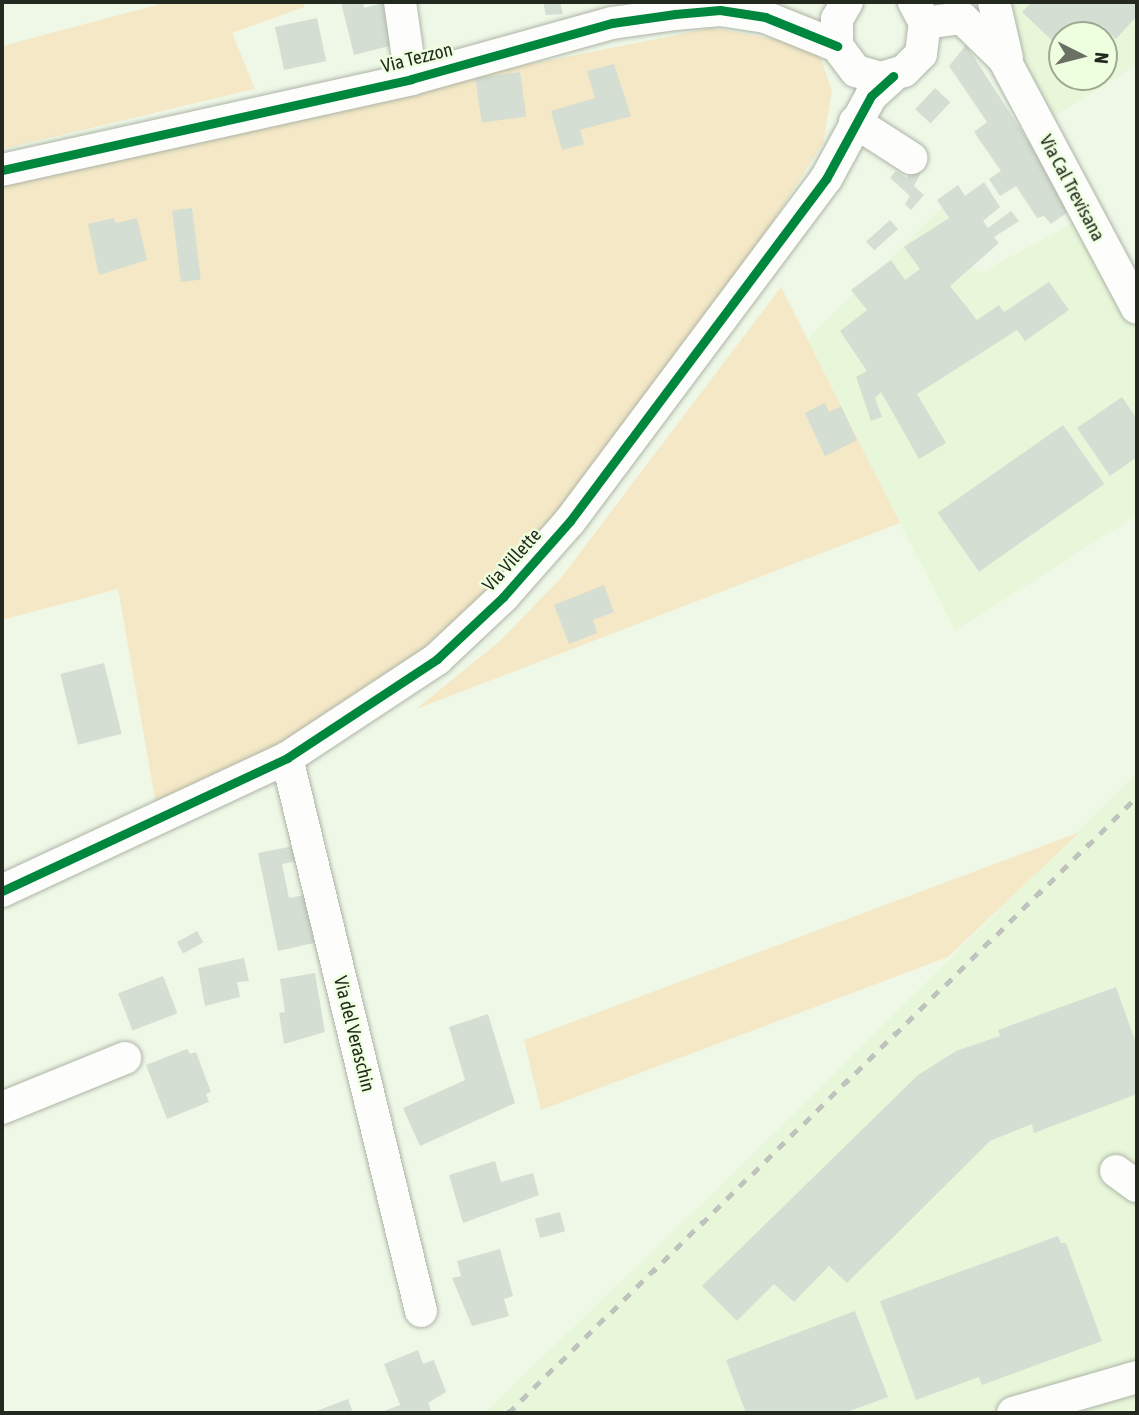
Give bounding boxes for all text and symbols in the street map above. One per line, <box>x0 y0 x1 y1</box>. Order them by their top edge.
north arrow <box>1048 21 1118 91</box>
street label: Via Tezzon <box>379 38 455 78</box>
text: N <box>1090 51 1113 65</box>
street label: Via Cal Trevisana <box>1034 131 1110 245</box>
street label: Via Villette <box>478 524 546 596</box>
street label: Via del Veraschin <box>329 974 379 1094</box>

